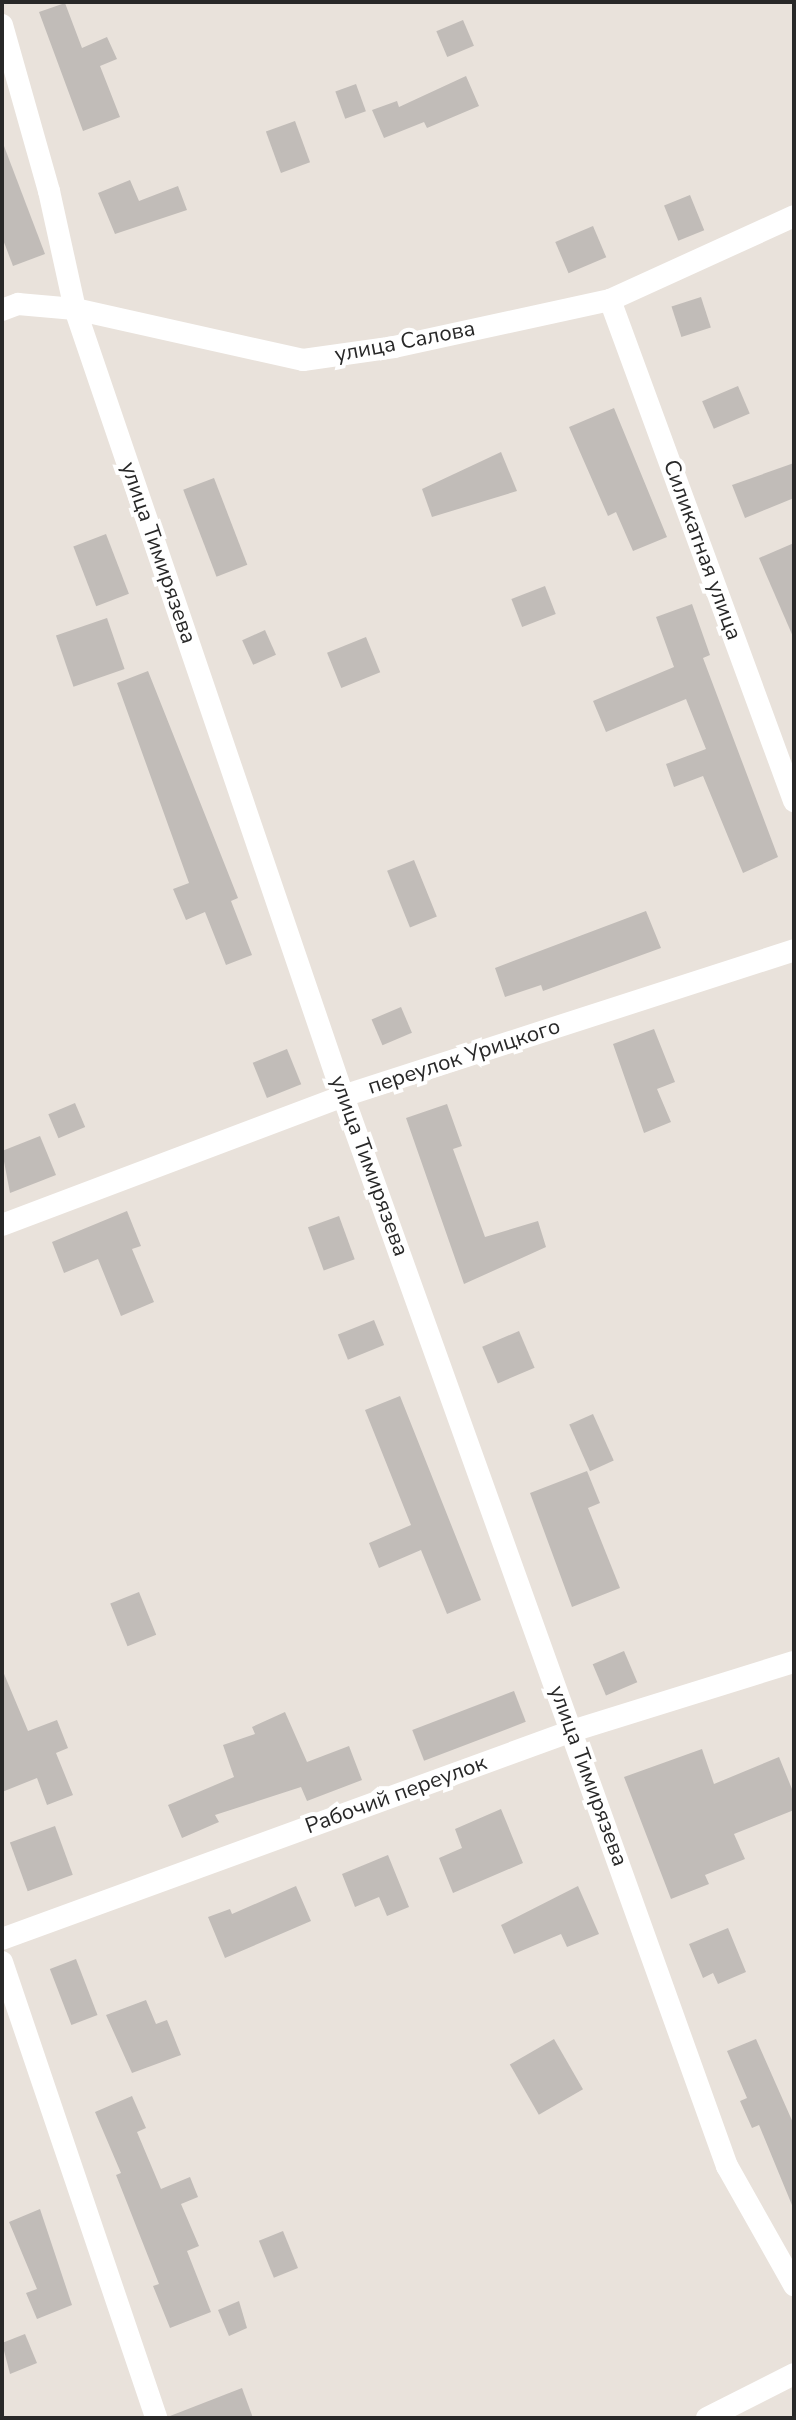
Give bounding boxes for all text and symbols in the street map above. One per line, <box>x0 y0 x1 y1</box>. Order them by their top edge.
street label: улица Салова <box>333 315 477 369</box>
street label: Силикатная улица <box>657 456 747 644</box>
street label: улица Тимирязева <box>115 459 201 647</box>
street label: переулок Урицкого <box>364 1013 564 1101</box>
street label: улица Тимирязева <box>324 1072 414 1260</box>
street label: улица Тимирязева <box>543 1682 633 1870</box>
street label: Рабочий переулок <box>302 1750 490 1840</box>

